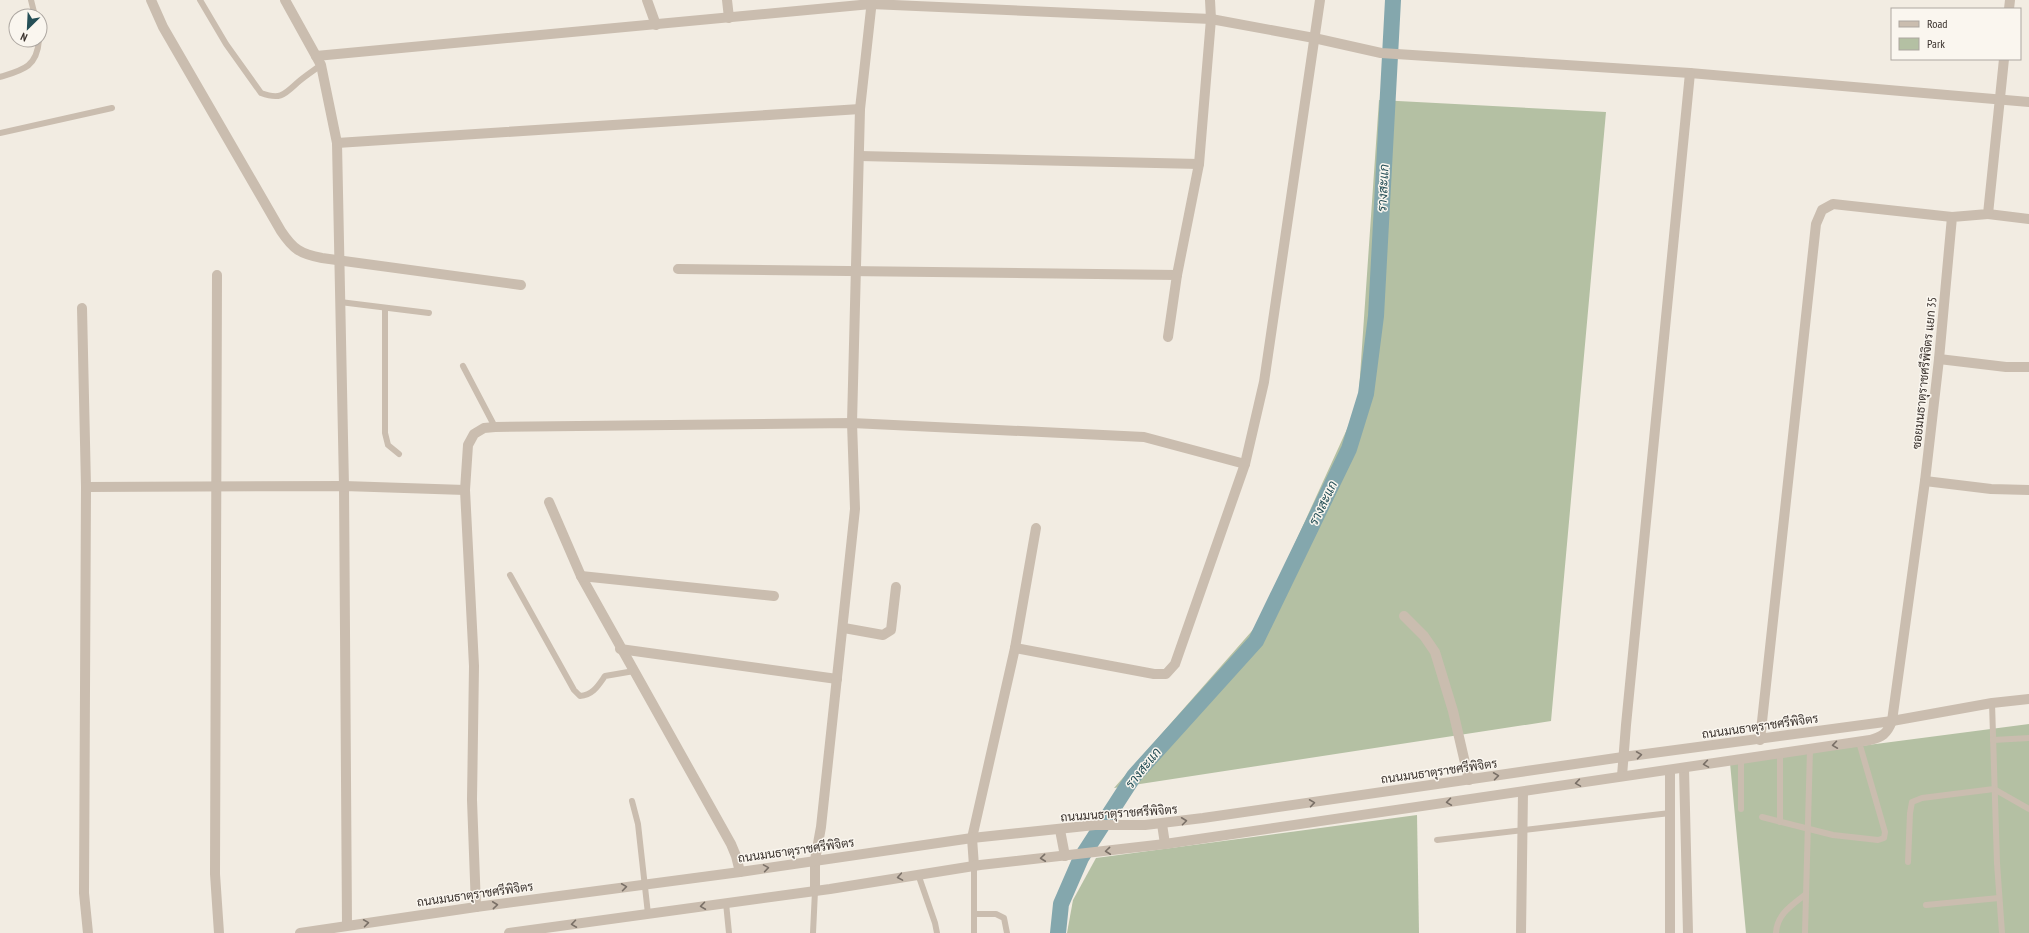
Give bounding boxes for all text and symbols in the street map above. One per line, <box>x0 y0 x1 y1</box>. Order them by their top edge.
north arrow <box>8 8 48 48</box>
legend <box>1891 8 2021 60</box>
text: Road <box>1927 16 1947 31</box>
text: N <box>18 30 29 45</box>
text: Park <box>1927 36 1945 51</box>
water label: รางสะแก <box>1373 164 1393 212</box>
street label: ซอยมนธาตุราชศรีพิจิตร แยก 35 <box>1909 296 1941 450</box>
water label: รางสะแก <box>1305 478 1341 528</box>
street label: ถนนมนธาตุราชศรีพิจิตร <box>1701 710 1820 744</box>
one-way arrow <box>1832 741 1838 749</box>
water label: รางสะแก <box>1121 744 1165 792</box>
one-way arrow <box>1636 751 1642 760</box>
street label: ถนนมนธาตุราชศรีพิจิตร <box>1380 755 1499 789</box>
one-way arrow <box>1703 760 1709 768</box>
one-way arrow <box>1493 772 1499 781</box>
one-way arrow <box>1574 778 1581 787</box>
one-way arrow <box>1446 797 1452 806</box>
one-way arrow <box>1309 799 1315 808</box>
street label: ถนนมนธาตุราชศรีพิจิตร <box>1060 801 1178 827</box>
one-way arrow <box>1181 817 1187 826</box>
street label: ถนนมนธาตุราชศรีพิจิตร <box>737 834 856 868</box>
one-way arrow <box>1105 846 1111 855</box>
one-way arrow <box>1040 853 1046 862</box>
one-way arrow <box>763 864 769 873</box>
one-way arrow <box>897 872 904 881</box>
street label: ถนนมนธาตุราชศรีพิจิตร <box>416 878 535 912</box>
one-way arrow <box>621 883 627 892</box>
one-way arrow <box>492 900 498 909</box>
one-way arrow <box>700 901 706 910</box>
one-way arrow <box>363 919 369 928</box>
one-way arrow <box>571 919 577 928</box>

